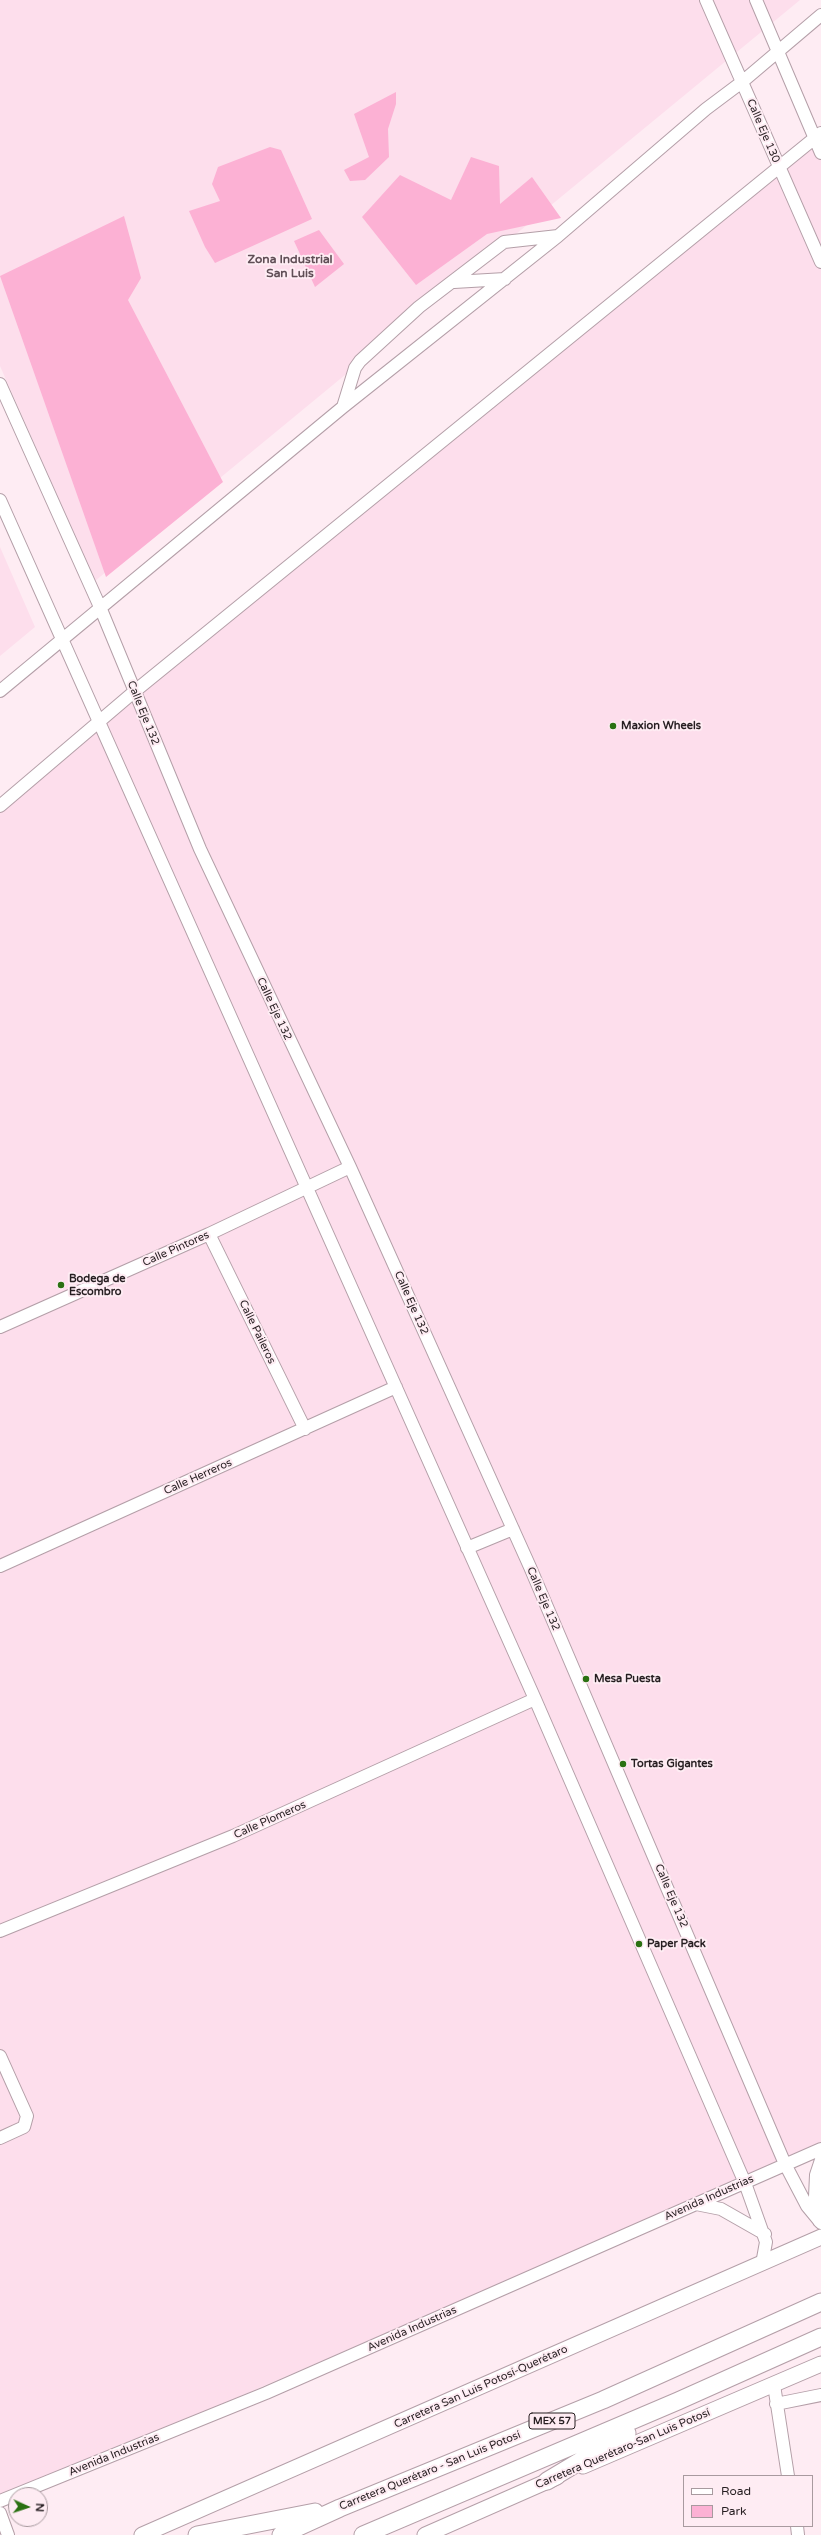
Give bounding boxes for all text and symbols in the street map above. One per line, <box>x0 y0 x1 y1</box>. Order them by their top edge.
street label: Calle Eje 130 <box>744 97 782 165</box>
district label: Zona Industrial San Luis <box>247 253 333 281</box>
street label: Calle Eje 132 <box>124 679 162 747</box>
place label: Maxion Wheels <box>621 719 701 733</box>
marker: Maxion Wheels <box>608 721 618 731</box>
street label: Calle Eje 132 <box>254 975 294 1043</box>
street label: Calle Pintores <box>141 1228 211 1270</box>
street label: Calle Eje 132 <box>391 1269 431 1337</box>
place label: Bodega de Escombro <box>69 1272 126 1298</box>
marker: Bodega de Escombro <box>56 1280 66 1290</box>
street label: Calle Paileros <box>236 1298 278 1366</box>
street label: Calle Herreros <box>162 1456 234 1498</box>
street label: Calle Eje 132 <box>524 1565 562 1633</box>
place label: Mesa Puesta <box>594 1672 661 1686</box>
marker: Mesa Puesta <box>581 1674 591 1684</box>
place label: Tortas Gigantes <box>631 1757 713 1771</box>
marker: Tortas Gigantes <box>618 1759 628 1769</box>
street label: Calle Plomeros <box>232 1798 308 1842</box>
street label: Calle Eje 132 <box>652 1862 690 1930</box>
place label: Paper Pack <box>647 1937 706 1951</box>
marker: Paper Pack <box>634 1939 644 1949</box>
street label: Avenida Industrias <box>662 2172 756 2224</box>
street label: Avenida Industrias <box>365 2303 459 2355</box>
street label: Carretera San Luis Potosí-Querétaro <box>392 2343 570 2431</box>
street label: Carretera Querétaro-San Luis Potosí <box>534 2406 712 2492</box>
road number: MEX 57 <box>529 2413 575 2429</box>
street label: Carretera Querétaro - San Luis Potosí <box>337 2428 523 2514</box>
street label: Avenida Industrias <box>67 2431 161 2479</box>
legend <box>683 2475 813 2527</box>
text: Road <box>721 2484 751 2498</box>
north arrow <box>8 2487 48 2527</box>
text: N <box>33 2503 46 2512</box>
text: Park <box>721 2504 747 2518</box>

